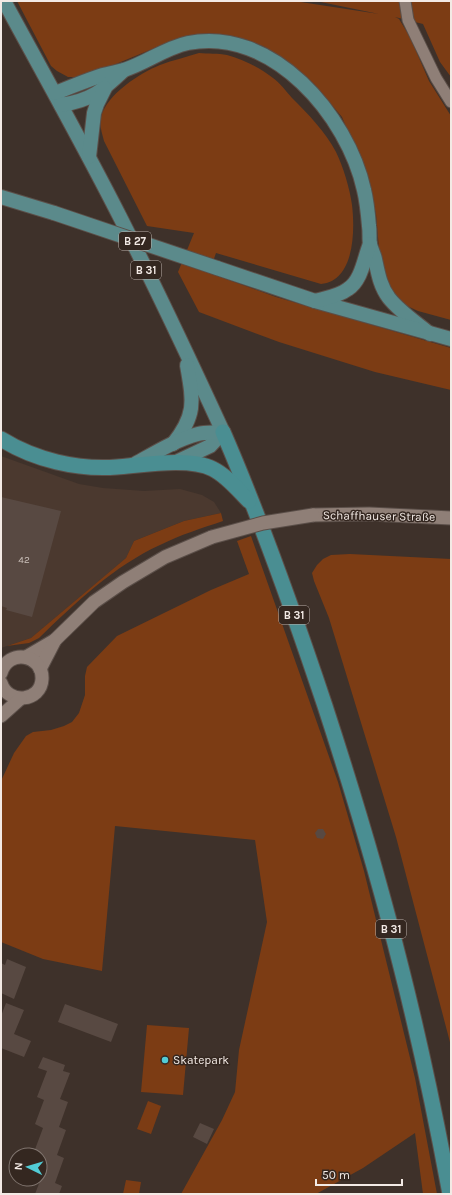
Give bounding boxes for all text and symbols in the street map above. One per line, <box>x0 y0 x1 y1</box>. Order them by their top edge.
road number: B 27 <box>119 232 151 250</box>
road number: B 31 <box>131 261 161 279</box>
street label: Schaffhauser Straße <box>323 508 435 524</box>
house number: 42 <box>18 554 30 566</box>
road number: B 31 <box>279 606 309 624</box>
road number: B 31 <box>376 920 406 938</box>
place label: Skatepark <box>173 1053 229 1067</box>
marker: Skatepark <box>160 1055 170 1065</box>
north arrow <box>8 1147 48 1187</box>
scale bar <box>316 1161 402 1187</box>
text: N <box>12 1162 25 1171</box>
text: 50 m <box>322 1168 350 1182</box>

